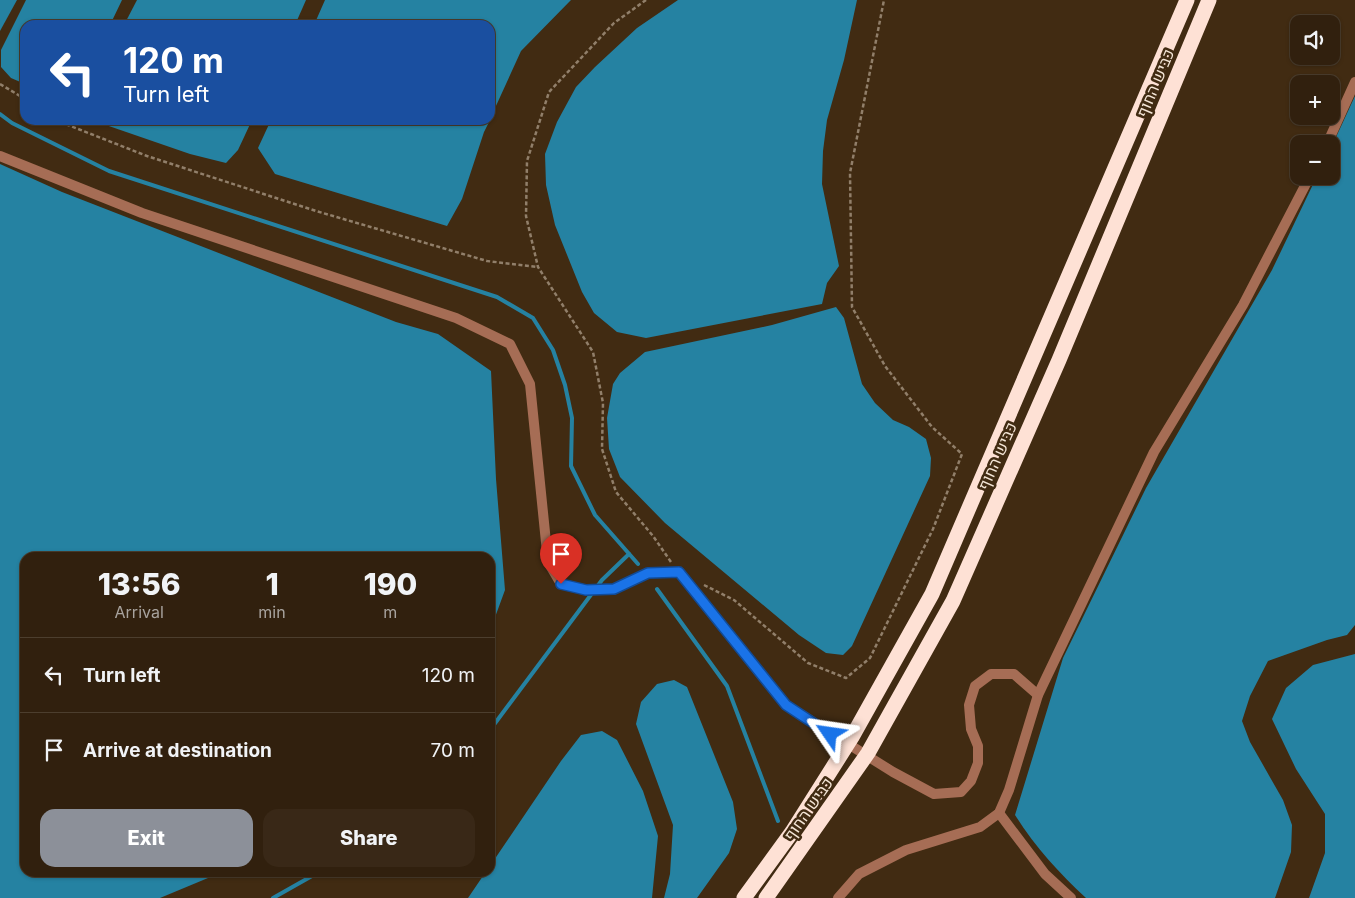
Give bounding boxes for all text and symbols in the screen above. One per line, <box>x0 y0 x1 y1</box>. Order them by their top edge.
map controls <box>1290 15 1340 185</box>
button: sound <box>1290 15 1340 65</box>
text: 120 m <box>123 39 224 81</box>
icon: left <box>40 40 105 105</box>
street label: כביש החוף <box>1132 46 1178 120</box>
button: + <box>1290 75 1340 125</box>
text: Turn left <box>123 81 209 107</box>
button: − <box>1290 135 1340 185</box>
street label: כביש החוף <box>973 419 1021 493</box>
pin <box>540 533 582 584</box>
icon: arrive <box>547 540 575 568</box>
text: 13:56 <box>98 566 181 602</box>
text: 1 <box>265 566 279 602</box>
text: 190 <box>363 566 417 602</box>
text: Arrival <box>115 602 164 622</box>
text: min <box>258 602 286 622</box>
text: m <box>383 602 397 622</box>
icon: left <box>40 661 68 689</box>
text: Turn left <box>83 664 161 687</box>
text: 120 m <box>422 664 475 687</box>
position arrow <box>803 707 855 759</box>
icon: arrive <box>40 736 68 764</box>
text: Arrive at destination <box>83 739 272 762</box>
text: 70 m <box>431 739 475 762</box>
street label: כביש החוף <box>779 774 837 844</box>
button: Exit <box>40 809 253 867</box>
button: Share <box>263 809 475 867</box>

